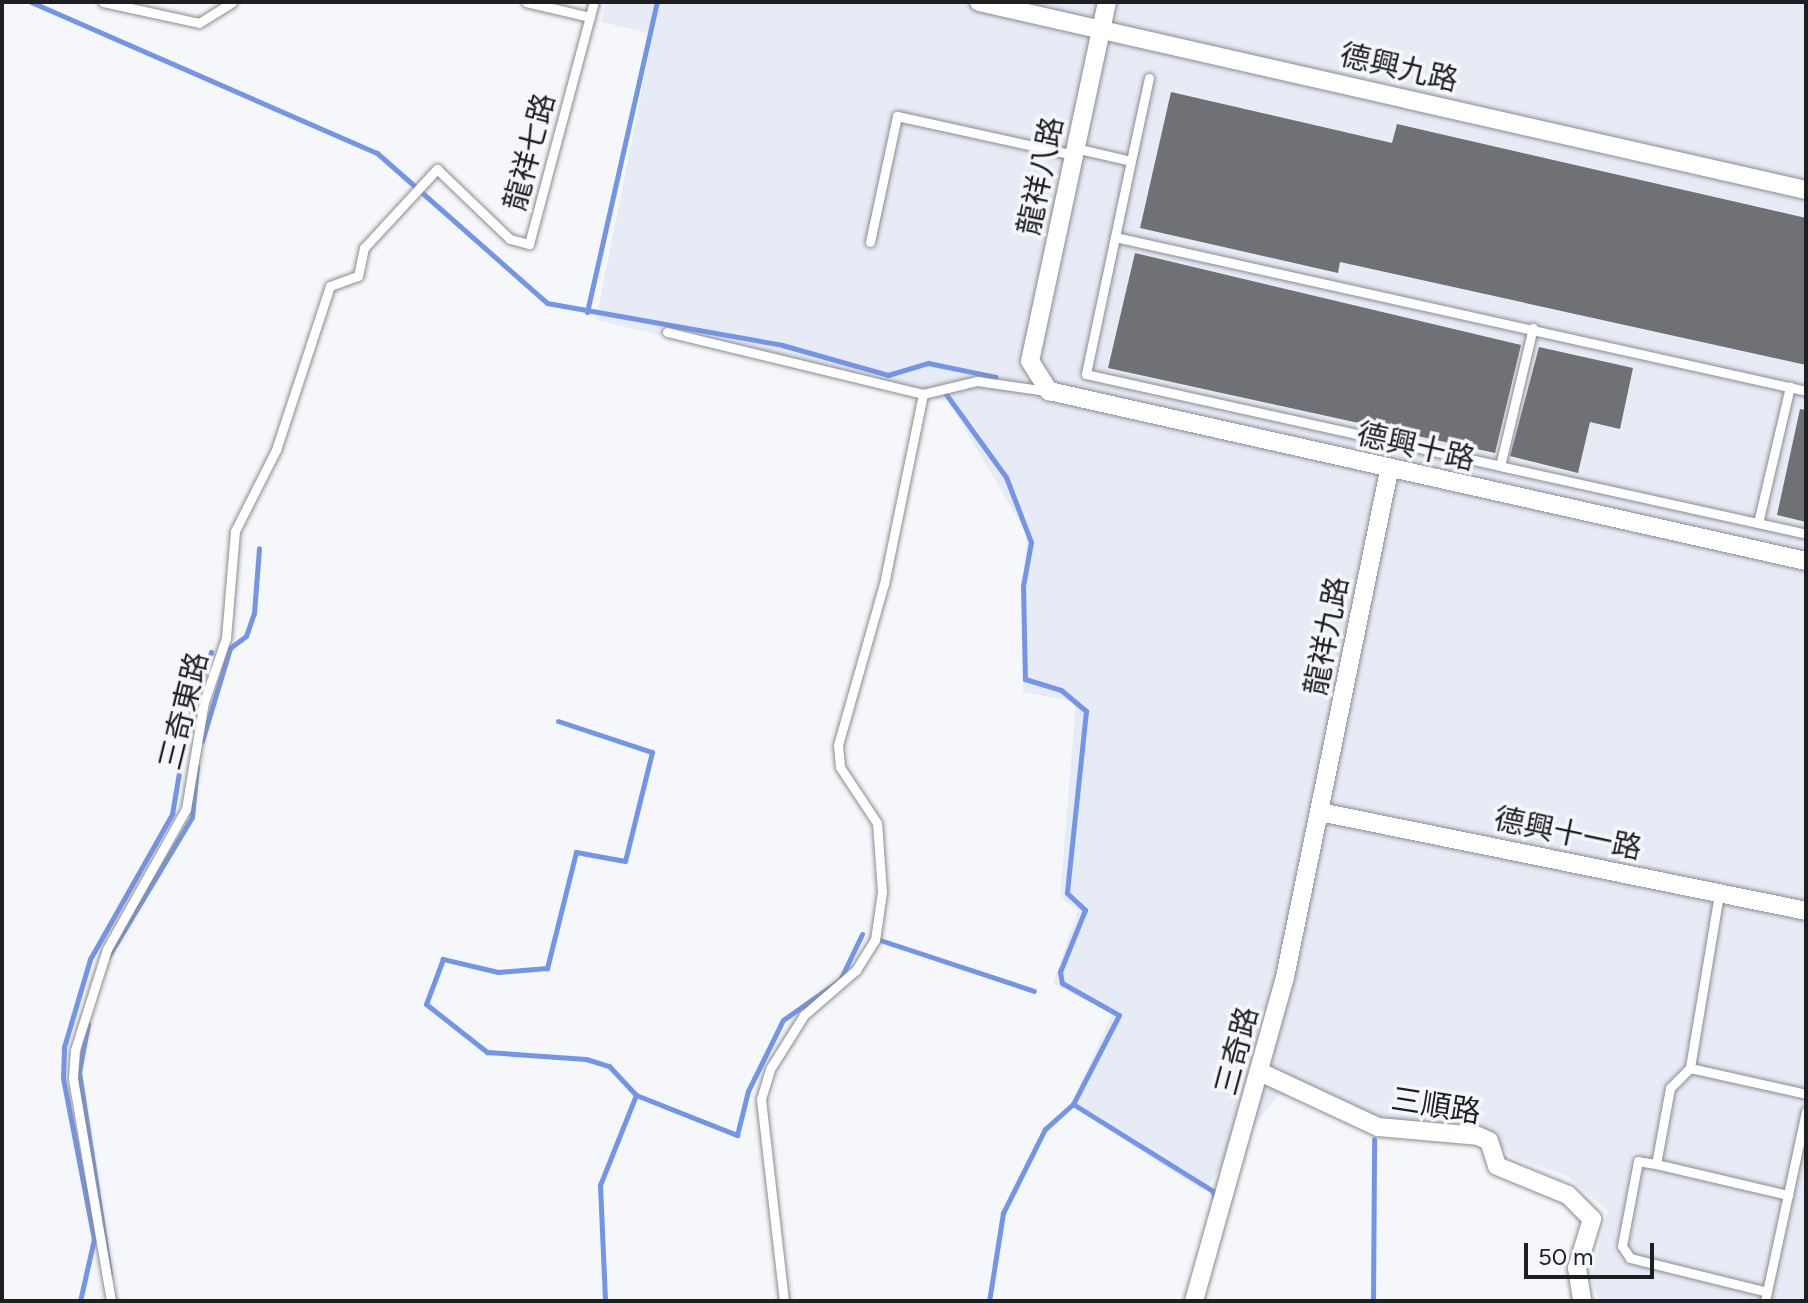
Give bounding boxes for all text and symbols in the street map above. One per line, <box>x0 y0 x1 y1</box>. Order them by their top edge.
street label: 德興九路 <box>1336 37 1462 99</box>
street label: 龍祥七路 <box>497 89 563 215</box>
street label: 龍祥八路 <box>1011 114 1071 238</box>
street label: 德興十路 <box>1353 416 1479 478</box>
street label: 龍祥九路 <box>1298 574 1356 698</box>
street label: 三奇東路 <box>152 648 216 774</box>
street label: 德興十一路 <box>1491 801 1645 867</box>
street label: 三奇路 <box>1208 1003 1266 1099</box>
street label: 三順路 <box>1389 1081 1483 1131</box>
scale bar <box>1528 1227 1658 1277</box>
text: 50 m <box>1538 1242 1594 1271</box>

